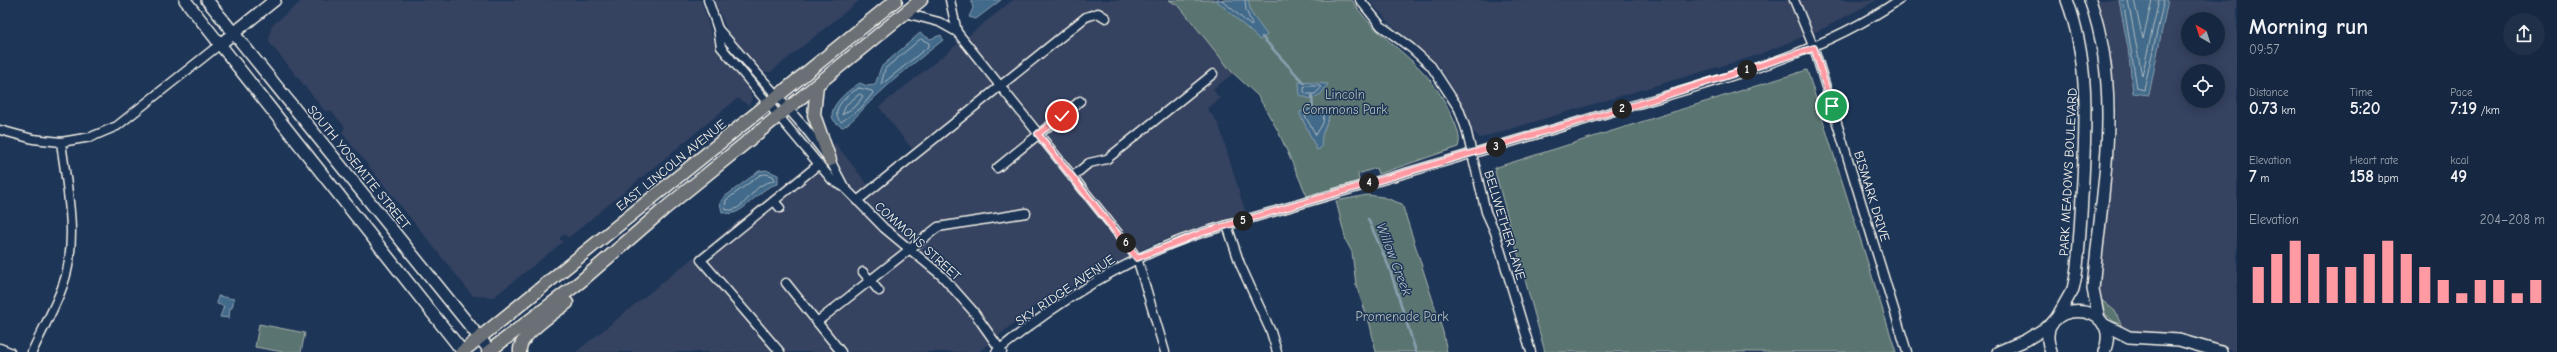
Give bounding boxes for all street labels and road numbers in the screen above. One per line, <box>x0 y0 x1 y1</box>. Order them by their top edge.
street label: PARK MEADOWS BOULEVARD <box>2056 88 2080 256</box>
street label: SOUTH YOSEMITE STREET <box>304 102 414 232</box>
street label: EAST LINCOLN AVENUE <box>613 116 729 214</box>
street label: BISMARK DRIVE <box>1851 149 1893 243</box>
street label: BELLWETHER LANE <box>1481 168 1529 282</box>
street label: COMMONS STREET <box>872 198 964 284</box>
street label: SKY RIDGE AVENUE <box>1013 251 1117 329</box>

